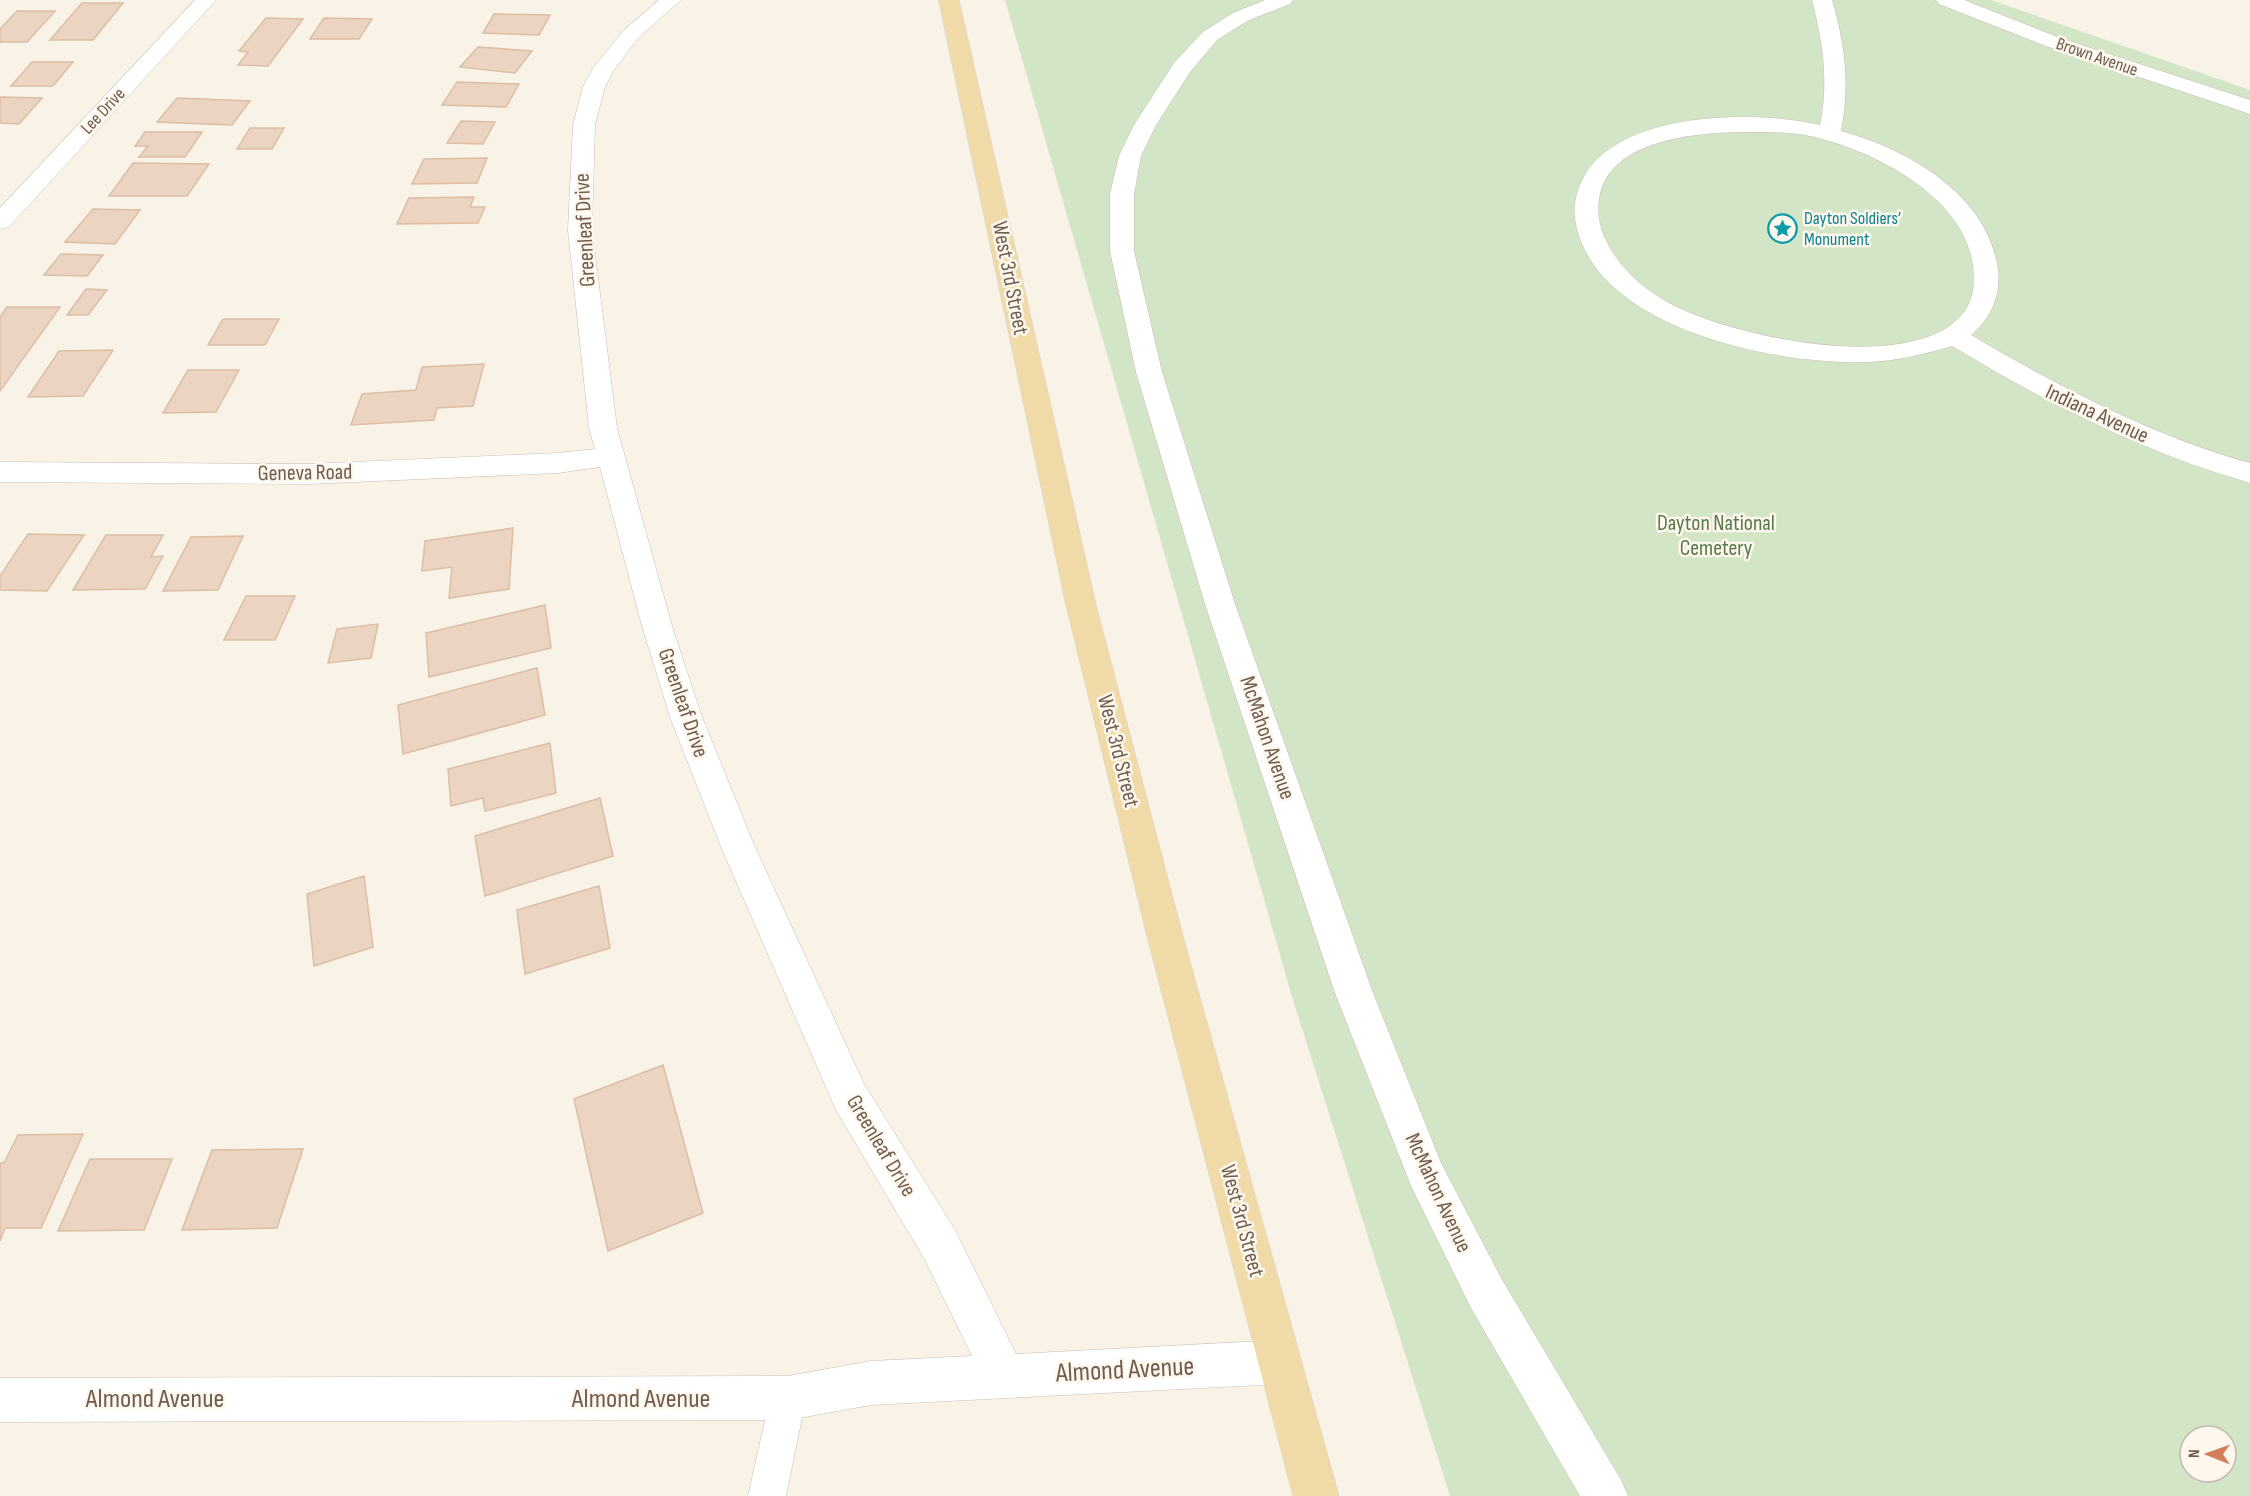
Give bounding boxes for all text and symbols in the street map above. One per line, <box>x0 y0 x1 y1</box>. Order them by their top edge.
street label: Brown Avenue <box>2053 33 2141 81</box>
street label: Lee Drive <box>76 84 130 138</box>
street label: Greenleaf Drive <box>569 172 601 288</box>
place label: Dayton Soldiers’ Monument <box>1804 208 1902 250</box>
place icon: Dayton Soldiers’ Monument <box>1767 212 1799 244</box>
street label: West 3rd Street <box>986 219 1034 337</box>
street label: Indiana Avenue <box>2041 378 2153 450</box>
street label: Geneva Road <box>257 459 353 487</box>
park label: Dayton National Cemetery <box>1657 510 1775 562</box>
street label: Greenleaf Drive <box>652 645 714 761</box>
street label: McMahon Avenue <box>1233 673 1301 803</box>
street label: West 3rd Street <box>1091 692 1145 810</box>
street label: Greenleaf Drive <box>840 1090 922 1202</box>
street label: McMahon Avenue <box>1399 1129 1477 1257</box>
street label: West 3rd Street <box>1214 1162 1270 1280</box>
street label: Almond Avenue <box>1054 1350 1195 1390</box>
street label: Almond Avenue <box>85 1383 224 1415</box>
street label: Almond Avenue <box>571 1383 710 1415</box>
north arrow <box>2178 1424 2238 1484</box>
text: N <box>2185 1449 2204 1458</box>

